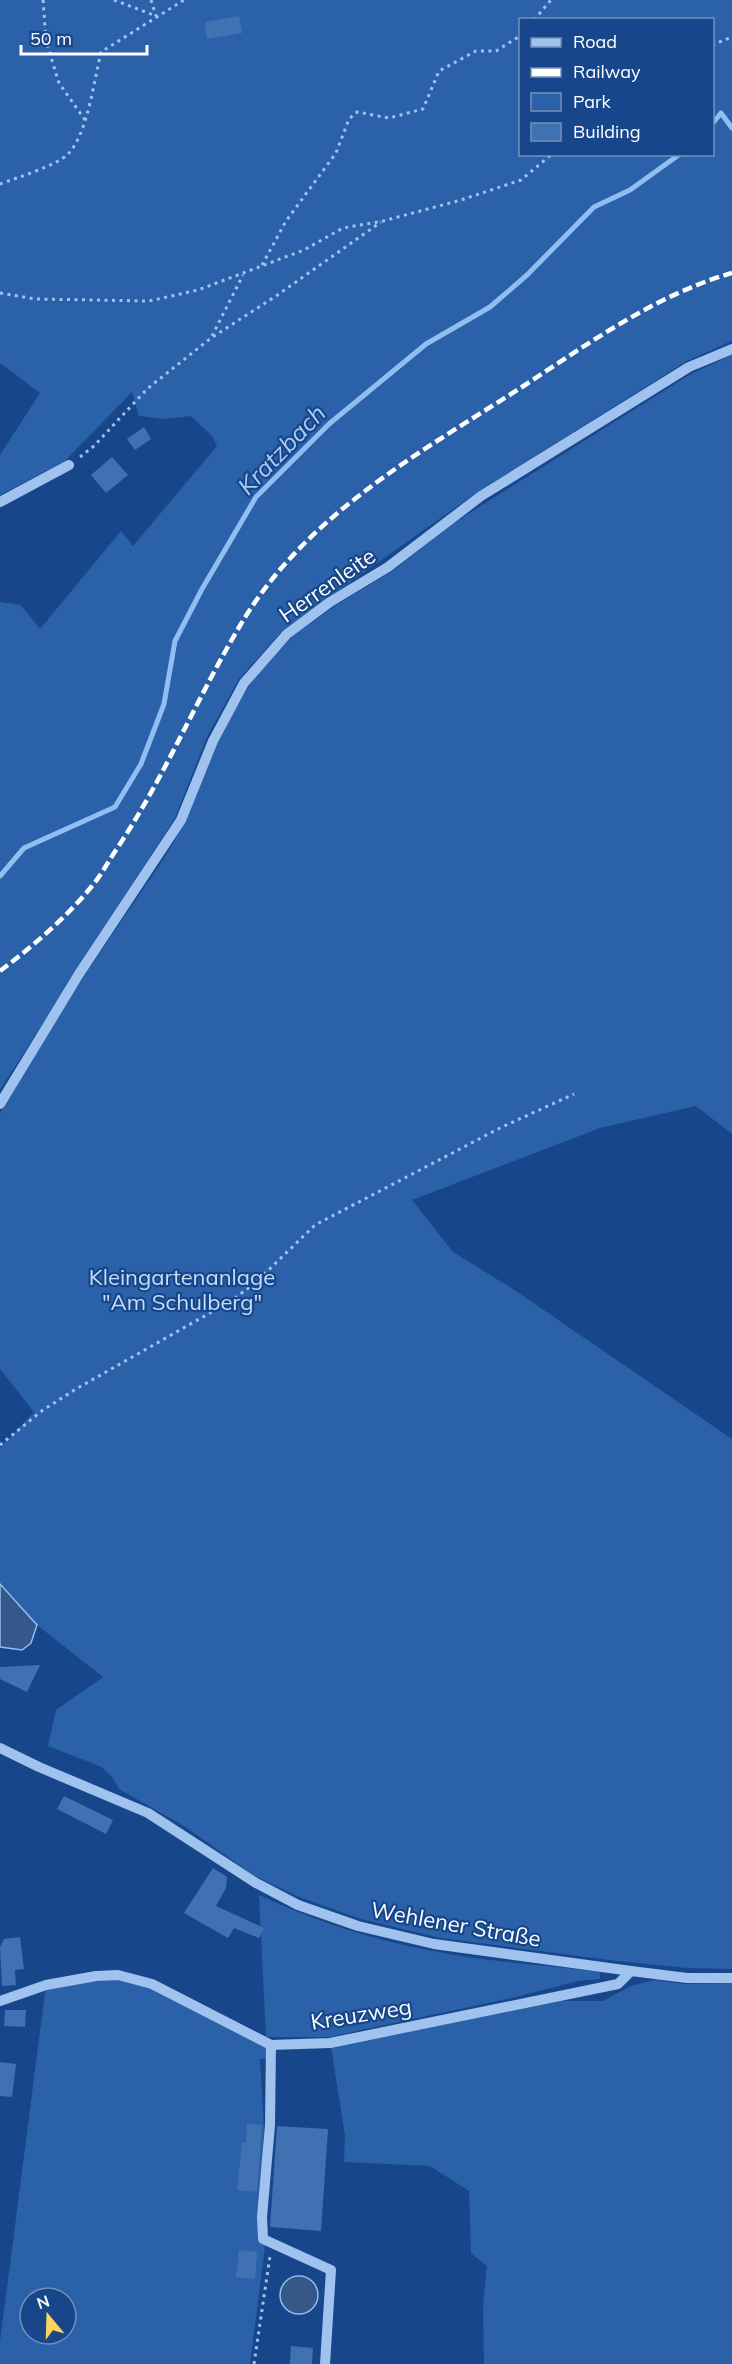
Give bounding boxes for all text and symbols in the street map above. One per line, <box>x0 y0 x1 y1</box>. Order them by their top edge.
scale bar <box>21 18 147 56</box>
legend <box>519 18 714 156</box>
text: 50 m <box>30 27 72 50</box>
text: Road <box>573 30 617 53</box>
text: Railway <box>573 60 641 83</box>
text: Park <box>573 90 612 113</box>
text: Building <box>573 120 641 143</box>
water label: Kratzbach <box>231 398 332 501</box>
street label: Herrenleite <box>273 542 381 628</box>
park label: Kleingartenanlage "Am Schulberg" <box>89 1263 275 1316</box>
street label: Wehlener Straße <box>369 1895 543 1953</box>
street label: Kreuzweg <box>308 1992 414 2036</box>
north arrow <box>18 2286 78 2346</box>
text: N <box>34 2290 52 2313</box>

